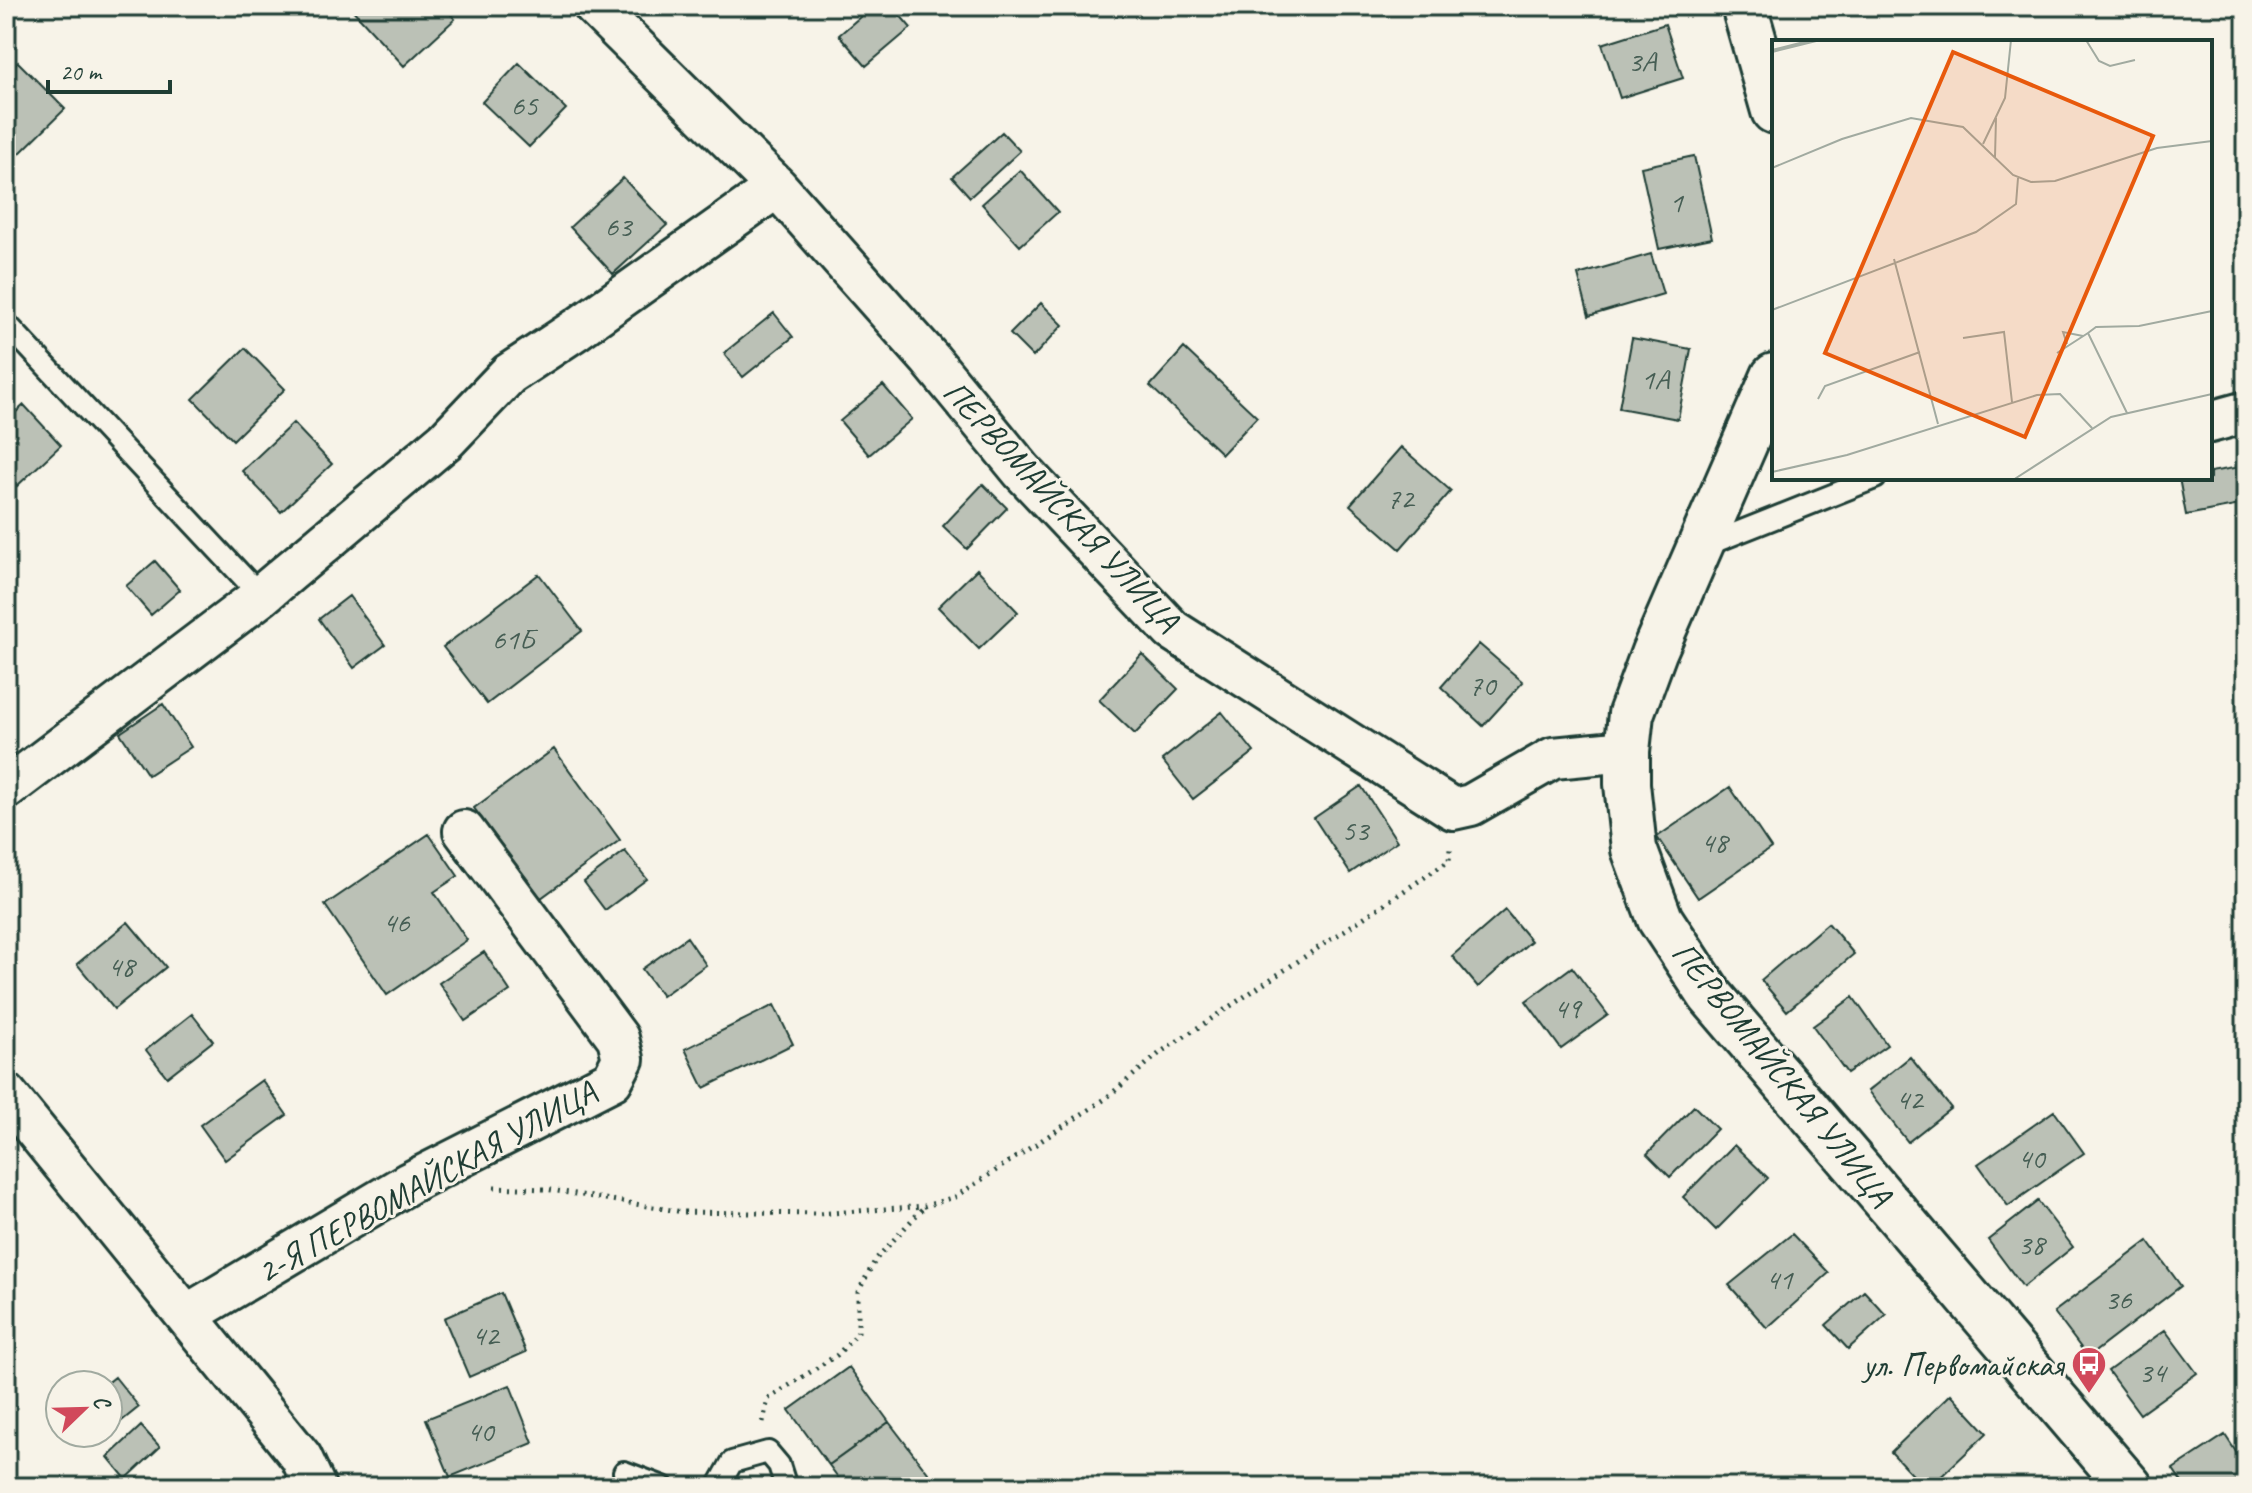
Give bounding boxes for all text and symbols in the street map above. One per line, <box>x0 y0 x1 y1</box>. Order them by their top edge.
inset map <box>1772 40 2212 480</box>
house number: 3А <box>1628 42 1658 80</box>
scale bar <box>48 44 170 94</box>
text: 20 m <box>60 57 103 87</box>
house number: 65 <box>511 86 539 124</box>
house number: 1 <box>1669 183 1684 221</box>
house number: 63 <box>605 207 634 245</box>
house number: 1А <box>1641 360 1671 398</box>
street label: ПЕРВОМАЙСКАЯ УЛИЦА <box>934 371 1190 641</box>
house number: 72 <box>1387 479 1416 517</box>
house number: 61Б <box>492 620 539 658</box>
house number: 70 <box>1469 666 1498 704</box>
house number: 53 <box>1342 811 1371 849</box>
house number: 48 <box>1701 823 1730 861</box>
house number: 46 <box>383 903 411 941</box>
street label: ПЕРВОМАЙСКАЯ УЛИЦА <box>1663 932 1903 1215</box>
house number: 48 <box>108 947 137 985</box>
house number: 49 <box>1554 989 1583 1027</box>
street label: 2-Я ПЕРВОМАЙСКАЯ УЛИЦА <box>249 1070 604 1293</box>
house number: 42 <box>1896 1080 1925 1118</box>
house number: 40 <box>2018 1139 2047 1177</box>
house number: 38 <box>2018 1225 2047 1263</box>
house number: 41 <box>1766 1260 1794 1298</box>
house number: 36 <box>2105 1280 2133 1318</box>
house number: 42 <box>472 1316 501 1354</box>
place label: ул. Первомайская <box>1861 1343 2065 1386</box>
bus stop icon: ул. Первомайская <box>2070 1345 2108 1395</box>
house number: 34 <box>2139 1353 2168 1391</box>
north arrow <box>44 1369 124 1449</box>
text: С <box>86 1391 118 1415</box>
house number: 40 <box>467 1412 496 1450</box>

